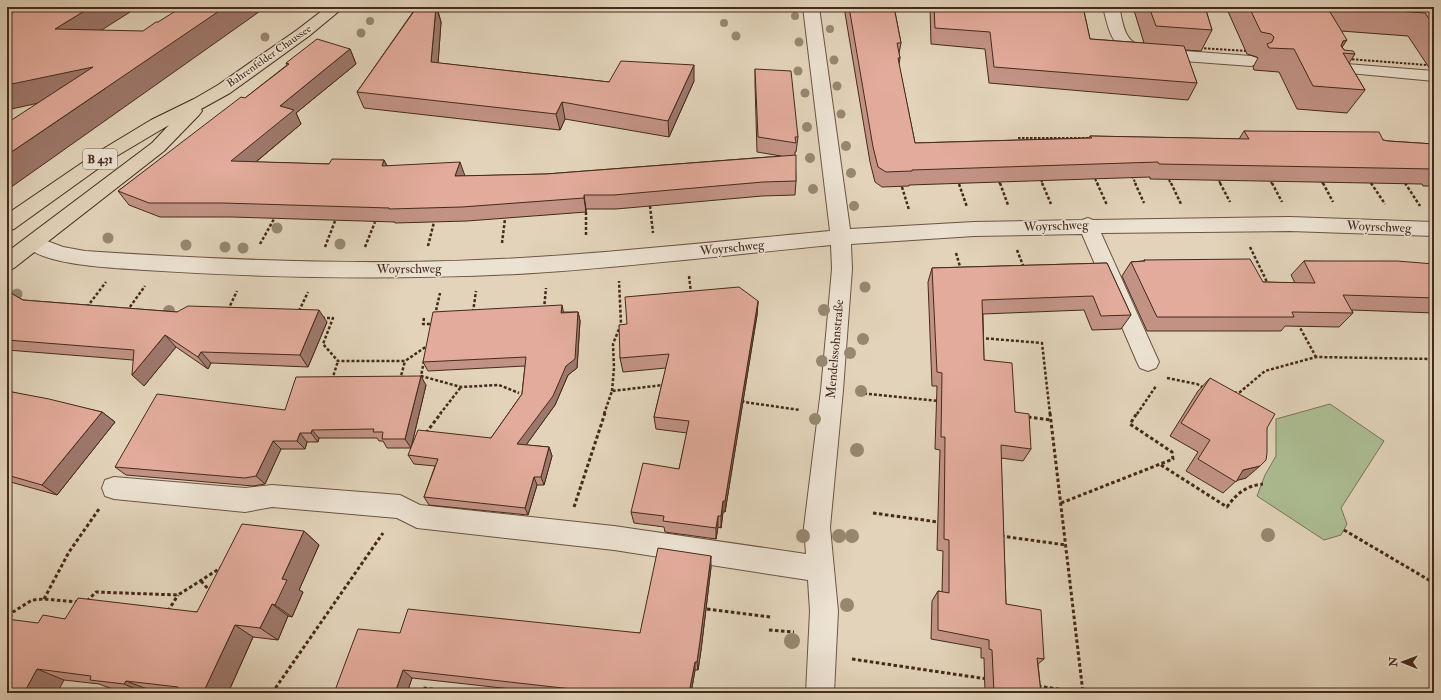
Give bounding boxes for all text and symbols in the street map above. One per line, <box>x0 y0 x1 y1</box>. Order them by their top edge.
street label: Bahrenfelder Chaussee <box>224 22 314 90</box>
road number: B 431 <box>83 149 117 169</box>
street label: Woyrschweg <box>1022 217 1089 236</box>
street label: Woyrschweg <box>1345 218 1412 237</box>
street label: Woyrschweg <box>698 237 766 260</box>
street label: Woyrschweg <box>375 260 442 279</box>
street label: Mendelssohnstraße <box>823 298 847 399</box>
north arrow <box>1383 642 1423 682</box>
text: N <box>1387 656 1400 668</box>

